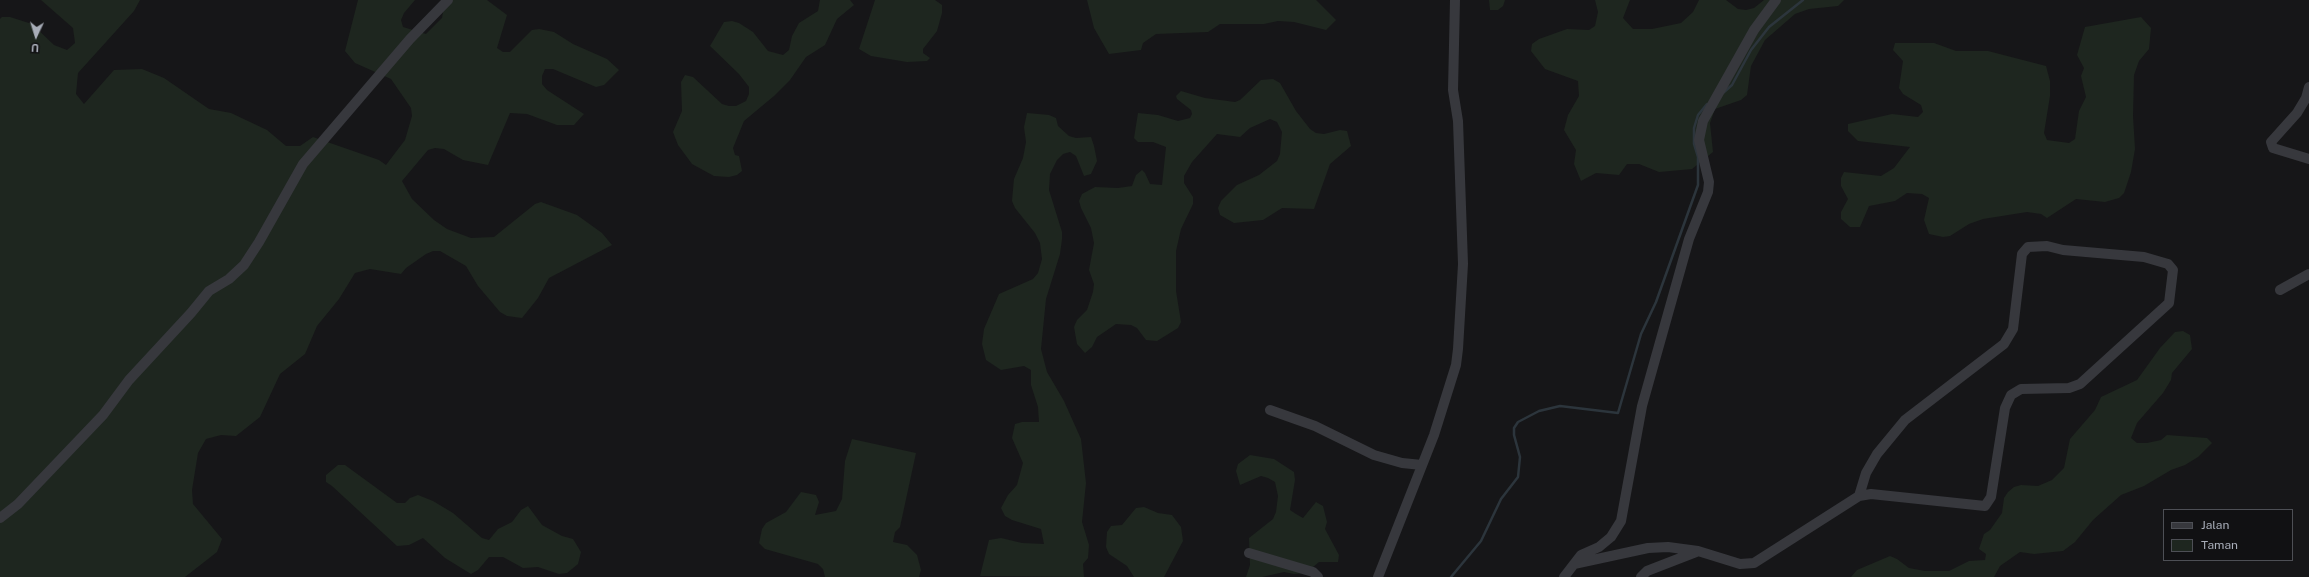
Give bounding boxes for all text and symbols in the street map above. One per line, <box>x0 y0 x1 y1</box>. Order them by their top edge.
north arrow <box>16 16 56 56</box>
text: U <box>31 42 40 54</box>
legend <box>2163 509 2293 561</box>
text: Jalan <box>2201 518 2229 532</box>
text: Taman <box>2201 538 2238 552</box>

